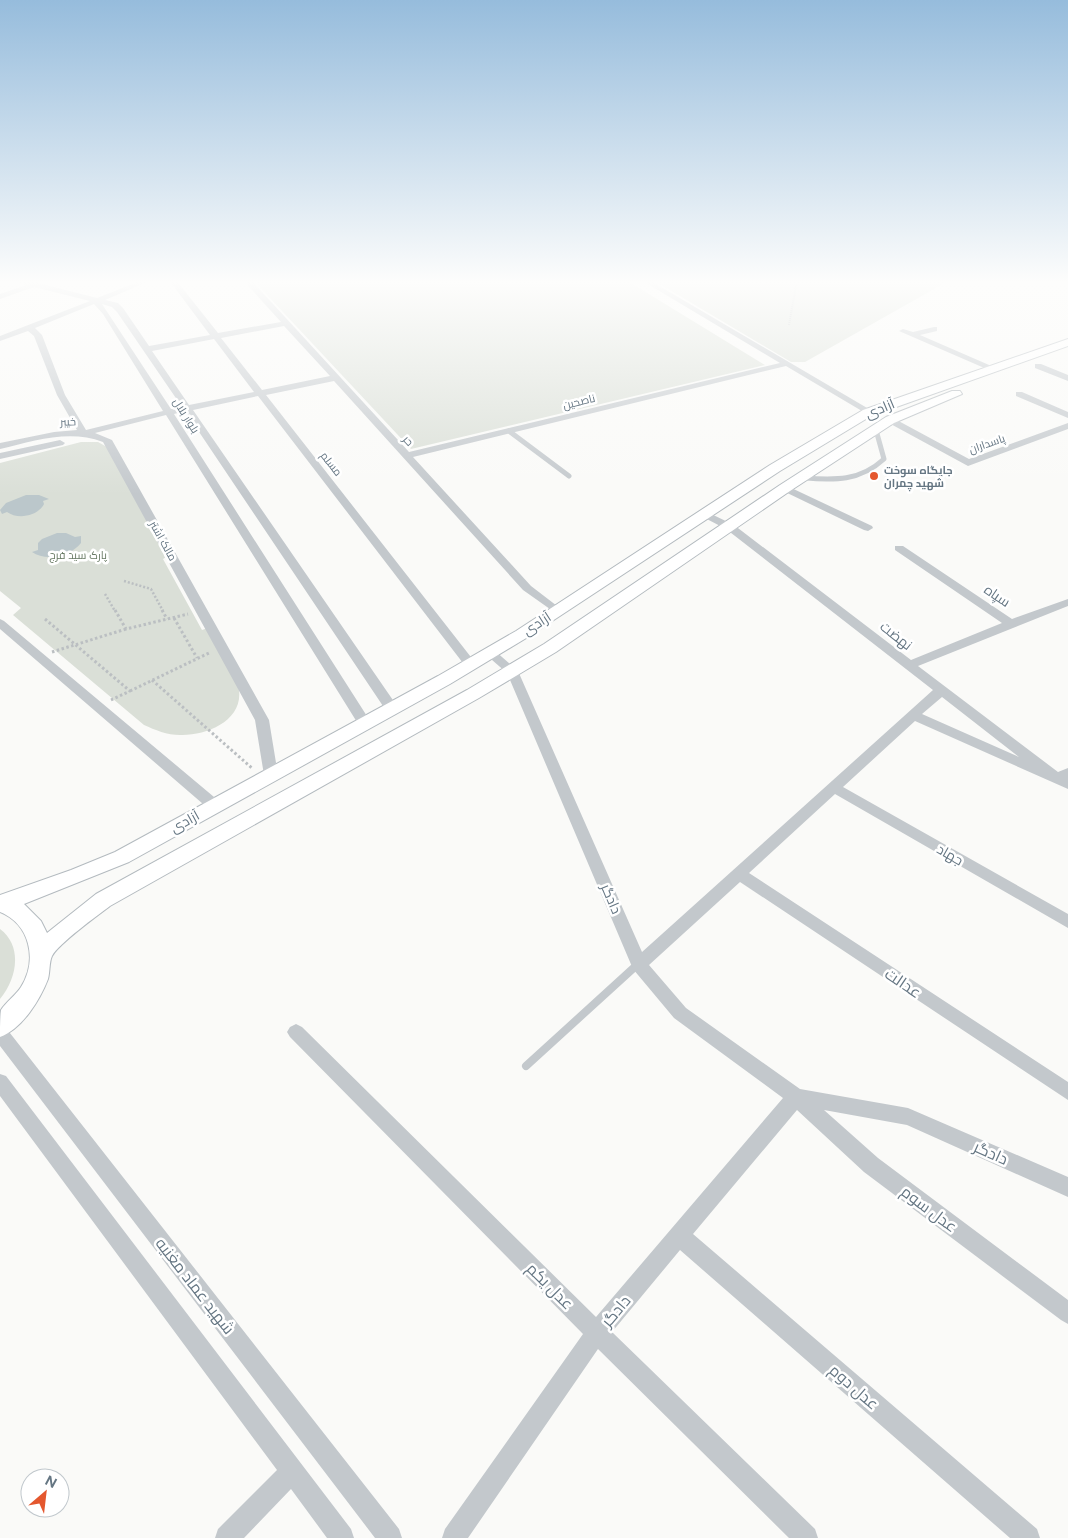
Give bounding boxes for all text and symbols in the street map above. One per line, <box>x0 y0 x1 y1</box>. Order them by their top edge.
street label: ناصحین <box>562 392 597 412</box>
street label: آزادی <box>863 395 898 423</box>
street label: بلوار بلال <box>170 396 202 436</box>
street label: خیبر <box>59 415 76 429</box>
street label: حر <box>399 432 416 449</box>
street label: پاسداران <box>967 432 1007 456</box>
street label: مسلم <box>317 449 344 479</box>
place label: جایگاه سوخت شهید چمران <box>884 464 953 492</box>
marker: جایگاه سوخت شهید چمران <box>868 470 880 482</box>
street label: مالک اشتر <box>146 518 179 563</box>
park label: پارک سید فرج <box>49 549 107 563</box>
street label: سپاه <box>980 581 1013 612</box>
street label: آزادی <box>520 608 555 639</box>
street label: نهضت <box>876 618 916 654</box>
street label: آزادی <box>168 807 203 837</box>
street label: جهاد <box>934 841 966 869</box>
street label: دادگر <box>597 881 625 917</box>
street label: عدالت <box>881 964 925 1002</box>
street label: دادگر <box>970 1137 1011 1169</box>
street label: عدل سوم <box>896 1182 961 1238</box>
street label: شهید عماد مغنیه <box>151 1234 238 1338</box>
street label: عدل یکم <box>521 1259 577 1315</box>
street label: دادگر <box>597 1291 635 1331</box>
street label: عدل دوم <box>824 1360 883 1415</box>
north arrow <box>20 1468 70 1518</box>
text: N <box>42 1472 60 1492</box>

